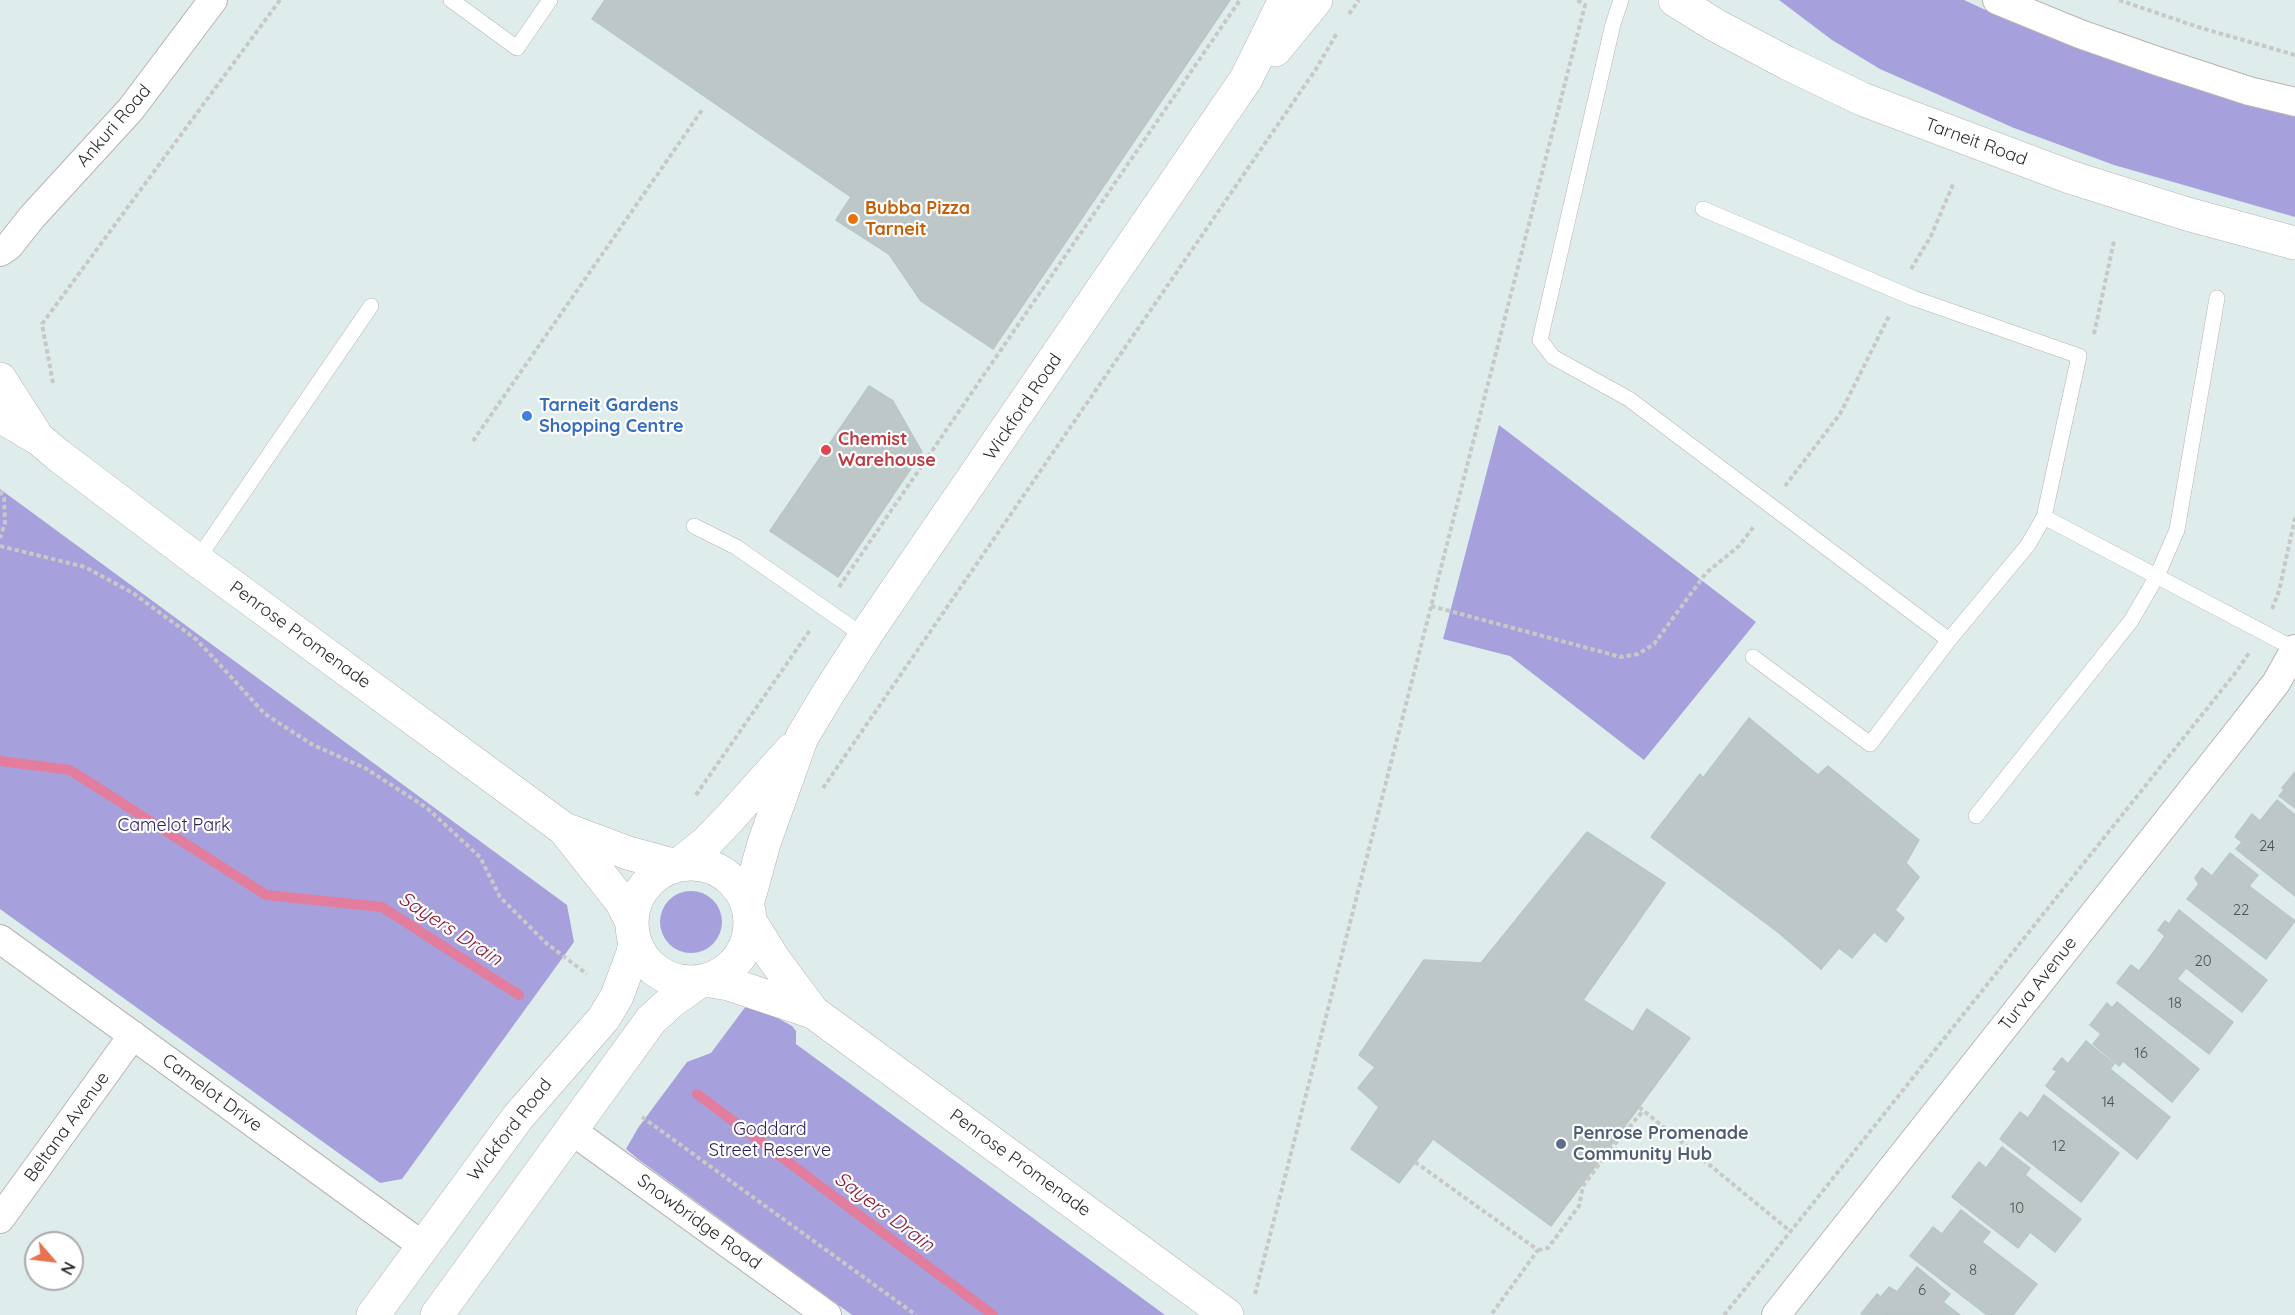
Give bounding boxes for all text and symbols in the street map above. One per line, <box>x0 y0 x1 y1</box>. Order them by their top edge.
street label: Ankuri Road <box>72 80 156 172</box>
street label: Tarneit Road <box>1922 114 2030 170</box>
place label: Bubba Pizza Tarneit <box>865 198 970 240</box>
marker: Bubba Pizza Tarneit <box>846 212 860 226</box>
street label: Wickford Road <box>979 350 1067 464</box>
place label: Tarneit Gardens Shopping Centre <box>539 395 684 438</box>
marker: Tarneit Gardens Shopping Centre <box>520 409 534 423</box>
place label: Chemist Warehouse <box>838 429 936 472</box>
marker: Chemist Warehouse <box>819 443 833 457</box>
street label: Penrose Promenade <box>225 577 375 693</box>
park label: Camelot Park <box>117 815 231 837</box>
house number: 24 <box>2259 837 2275 855</box>
water label: Sayers Drain <box>394 887 506 971</box>
house number: 22 <box>2233 901 2249 919</box>
street label: Turva Avenue <box>1995 933 2081 1035</box>
house number: 20 <box>2194 952 2212 970</box>
house number: 18 <box>2168 994 2182 1012</box>
house number: 16 <box>2134 1044 2148 1062</box>
street label: Camelot Drive <box>158 1049 266 1137</box>
street label: Beltana Avenue <box>20 1068 114 1186</box>
street label: Wickford Road <box>463 1075 557 1185</box>
house number: 14 <box>2101 1093 2115 1111</box>
street label: Penrose Promenade <box>945 1105 1095 1221</box>
park label: Goddard Street Reserve <box>709 1119 831 1162</box>
place label: Penrose Promenade Community Hub <box>1573 1123 1749 1166</box>
marker: Penrose Promenade Community Hub <box>1554 1137 1568 1151</box>
house number: 12 <box>2052 1137 2066 1155</box>
water label: Sayers Drain <box>830 1167 938 1257</box>
street label: Snowbridge Road <box>633 1170 765 1274</box>
house number: 10 <box>2010 1199 2024 1217</box>
north arrow <box>24 1231 84 1291</box>
text: N <box>57 1259 80 1278</box>
house number: 8 <box>1969 1261 1977 1279</box>
house number: 6 <box>1918 1281 1926 1299</box>

